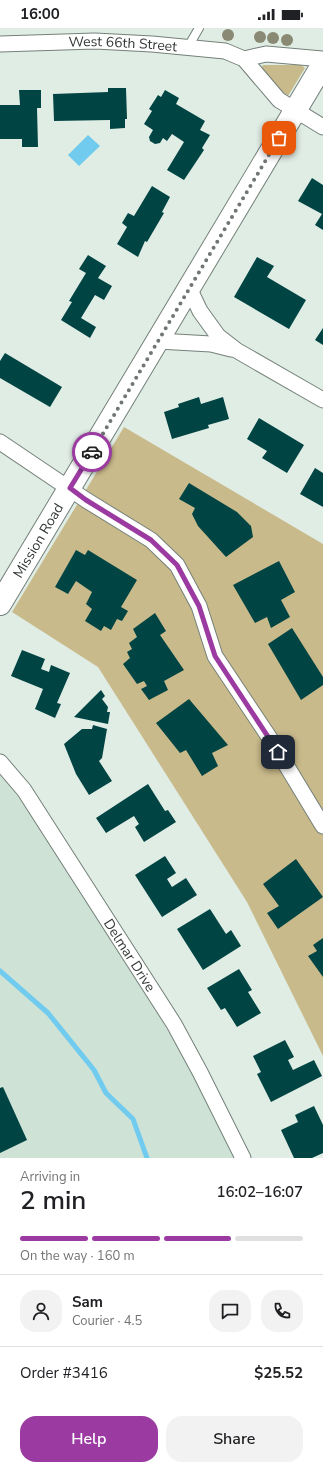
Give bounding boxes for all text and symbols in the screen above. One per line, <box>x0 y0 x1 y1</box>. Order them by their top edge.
text: 16:00 <box>20 4 60 24</box>
street label: West 66th Street <box>68 31 178 56</box>
pin <box>262 121 296 155</box>
icon: bag <box>268 127 290 149</box>
courier <box>72 432 112 472</box>
icon: car <box>81 441 103 463</box>
street label: Mission Road <box>8 500 68 581</box>
pin <box>261 735 295 769</box>
icon: home <box>267 741 289 763</box>
street label: Delmar Drive <box>99 915 160 995</box>
text: Arriving in <box>20 1168 80 1186</box>
text: 16:02–16:07 <box>216 1182 303 1202</box>
text: 2 min <box>20 1183 86 1218</box>
text: On the way · 160 m <box>20 1247 135 1265</box>
button: person <box>20 1290 62 1332</box>
button: chat <box>209 1290 251 1332</box>
button: phone <box>261 1290 303 1332</box>
text: Sam <box>72 1292 103 1312</box>
text: Courier · 4.5 <box>72 1312 142 1330</box>
text: Order #3416 <box>20 1363 108 1383</box>
text: $25.52 <box>254 1363 303 1383</box>
button: Help <box>20 1416 158 1462</box>
button: Share <box>166 1416 303 1462</box>

